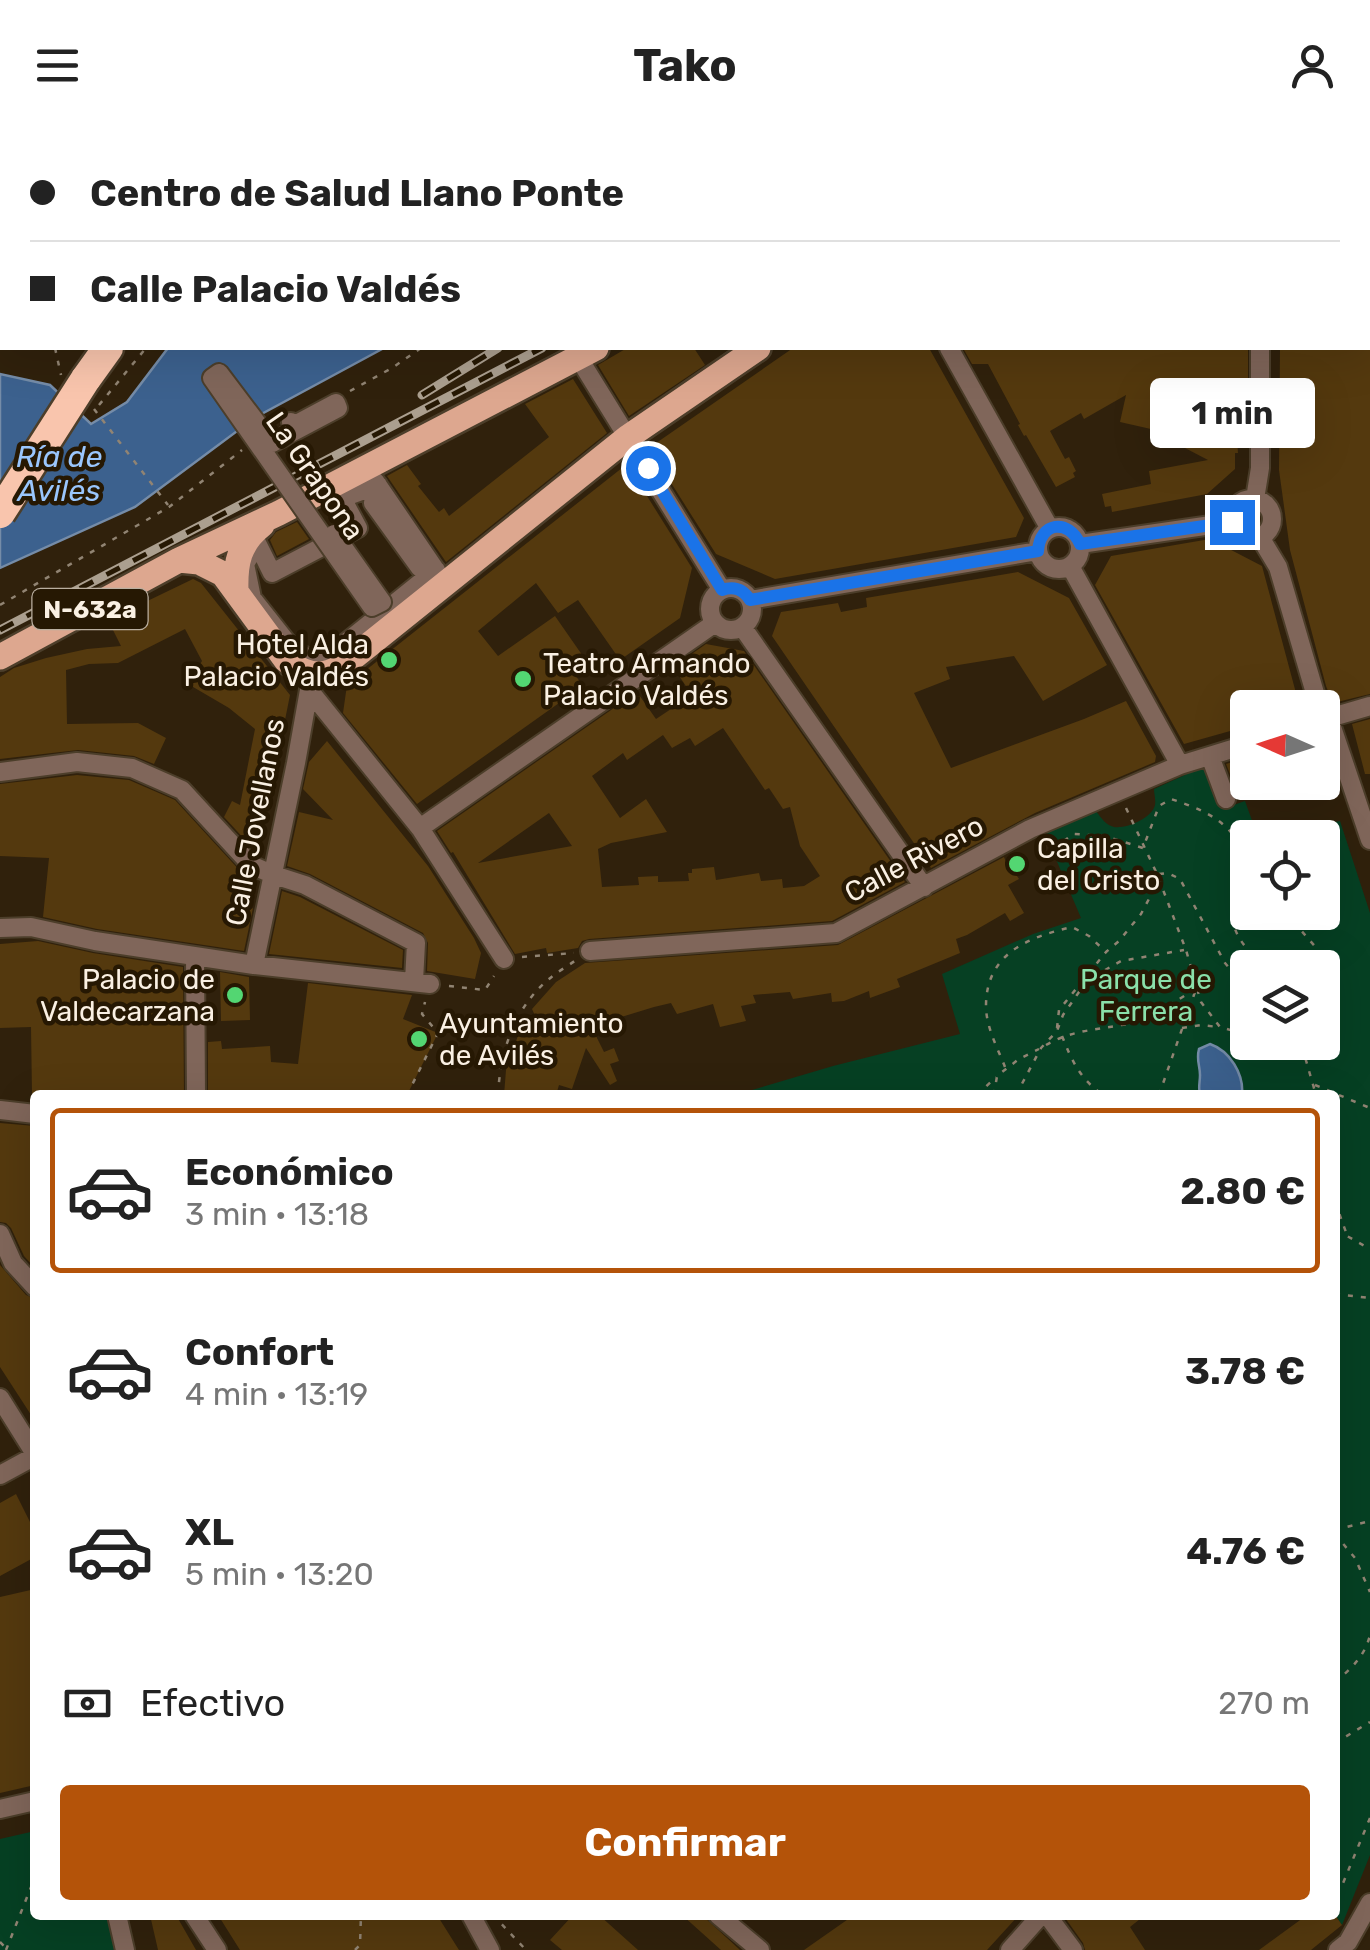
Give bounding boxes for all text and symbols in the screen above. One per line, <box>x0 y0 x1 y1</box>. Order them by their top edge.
icon: menu <box>30 38 85 93</box>
icon: person <box>1285 38 1340 93</box>
text: Tako <box>633 39 737 92</box>
text: Centro de Salud Llano Ponte <box>90 170 624 216</box>
text: Calle Palacio Valdés <box>90 266 461 312</box>
callout: 1 min <box>1150 377 1314 447</box>
text: 1 min <box>1192 394 1273 432</box>
street label: La Grapona <box>259 406 371 546</box>
water label: Ría de Avilés <box>16 439 103 509</box>
route start <box>626 446 671 491</box>
route end <box>1210 500 1255 545</box>
road number: N-632a <box>32 589 148 629</box>
place label: Hotel Alda Palacio Valdés <box>184 628 369 693</box>
place label: Teatro Armando Palacio Valdés <box>543 647 751 712</box>
marker: Hotel Alda Palacio Valdés <box>378 649 400 671</box>
marker: Teatro Armando Palacio Valdés <box>512 668 534 690</box>
north arrow <box>1230 690 1340 800</box>
map controls <box>1230 690 1340 1060</box>
street label: Calle Jovellanos <box>219 715 291 929</box>
street label: Calle Rivero <box>839 809 989 909</box>
button: locate <box>1230 820 1340 930</box>
place label: Capilla del Cristo <box>1037 832 1160 897</box>
marker: Capilla del Cristo <box>1006 853 1028 875</box>
button: layers <box>1230 950 1340 1060</box>
place label: Palacio de Valdecarzana <box>40 963 215 1028</box>
park label: Parque de Ferrera <box>1080 963 1212 1028</box>
marker: Palacio de Valdecarzana <box>224 984 246 1006</box>
place label: Ayuntamiento de Avilés <box>439 1007 623 1072</box>
marker: Ayuntamiento de Avilés <box>408 1028 430 1050</box>
icon: car <box>65 1146 155 1236</box>
text: Económico <box>185 1149 394 1195</box>
text: 2.80 € <box>1180 1168 1305 1214</box>
text: 3 min · 13:18 <box>185 1195 369 1233</box>
icon: car <box>65 1326 155 1416</box>
text: Confort <box>185 1329 334 1375</box>
text: 3.78 € <box>1185 1348 1305 1394</box>
text: 4 min · 13:19 <box>185 1375 368 1413</box>
icon: car <box>65 1506 155 1596</box>
text: XL <box>185 1509 234 1555</box>
text: 4.76 € <box>1186 1528 1305 1574</box>
text: 5 min · 13:20 <box>185 1555 374 1593</box>
icon: cash <box>60 1676 115 1731</box>
text: Efectivo <box>140 1680 285 1726</box>
text: 270 m <box>1218 1684 1310 1722</box>
button: Confirmar <box>60 1785 1310 1900</box>

